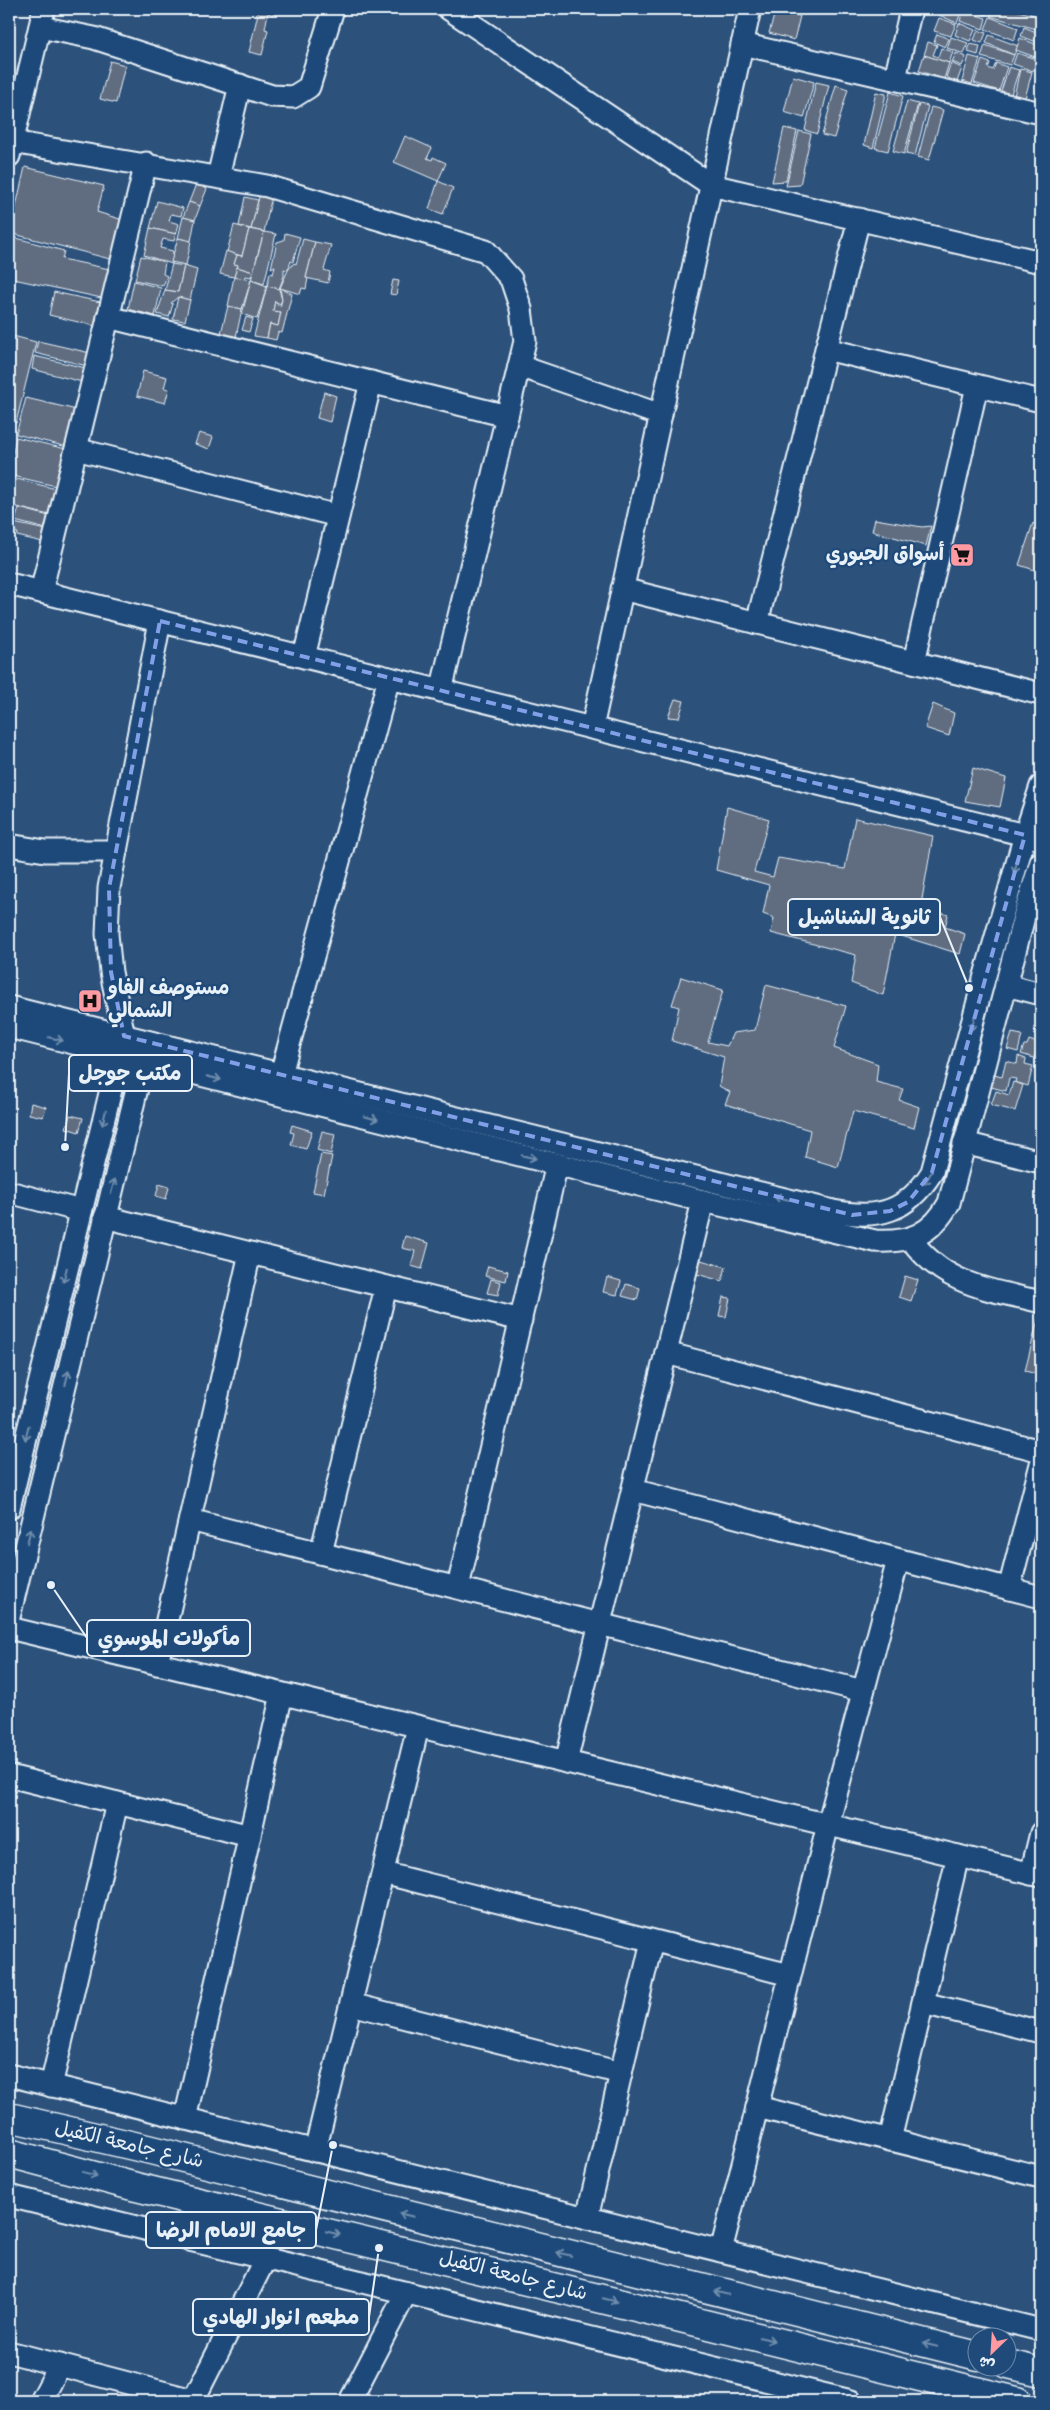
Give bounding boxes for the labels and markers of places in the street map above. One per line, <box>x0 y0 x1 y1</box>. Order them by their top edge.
place label: أسواق الجبوري <box>826 541 945 570</box>
supermarket icon: أسواق الجبوري <box>949 542 975 568</box>
callout: ثانوية الشناشيل <box>788 899 940 935</box>
place label: مستوصف الفاو الشمالي <box>106 975 229 1028</box>
hospital icon: مستوصف الفاو الشمالي <box>77 988 103 1014</box>
callout: مكتب جوجل <box>69 1055 192 1091</box>
callout: مأكولات الموسوي <box>87 1620 250 1656</box>
callout: جامع الامام الرضا <box>146 2212 316 2248</box>
callout: مطعم انوار الهادي <box>193 2299 369 2335</box>

